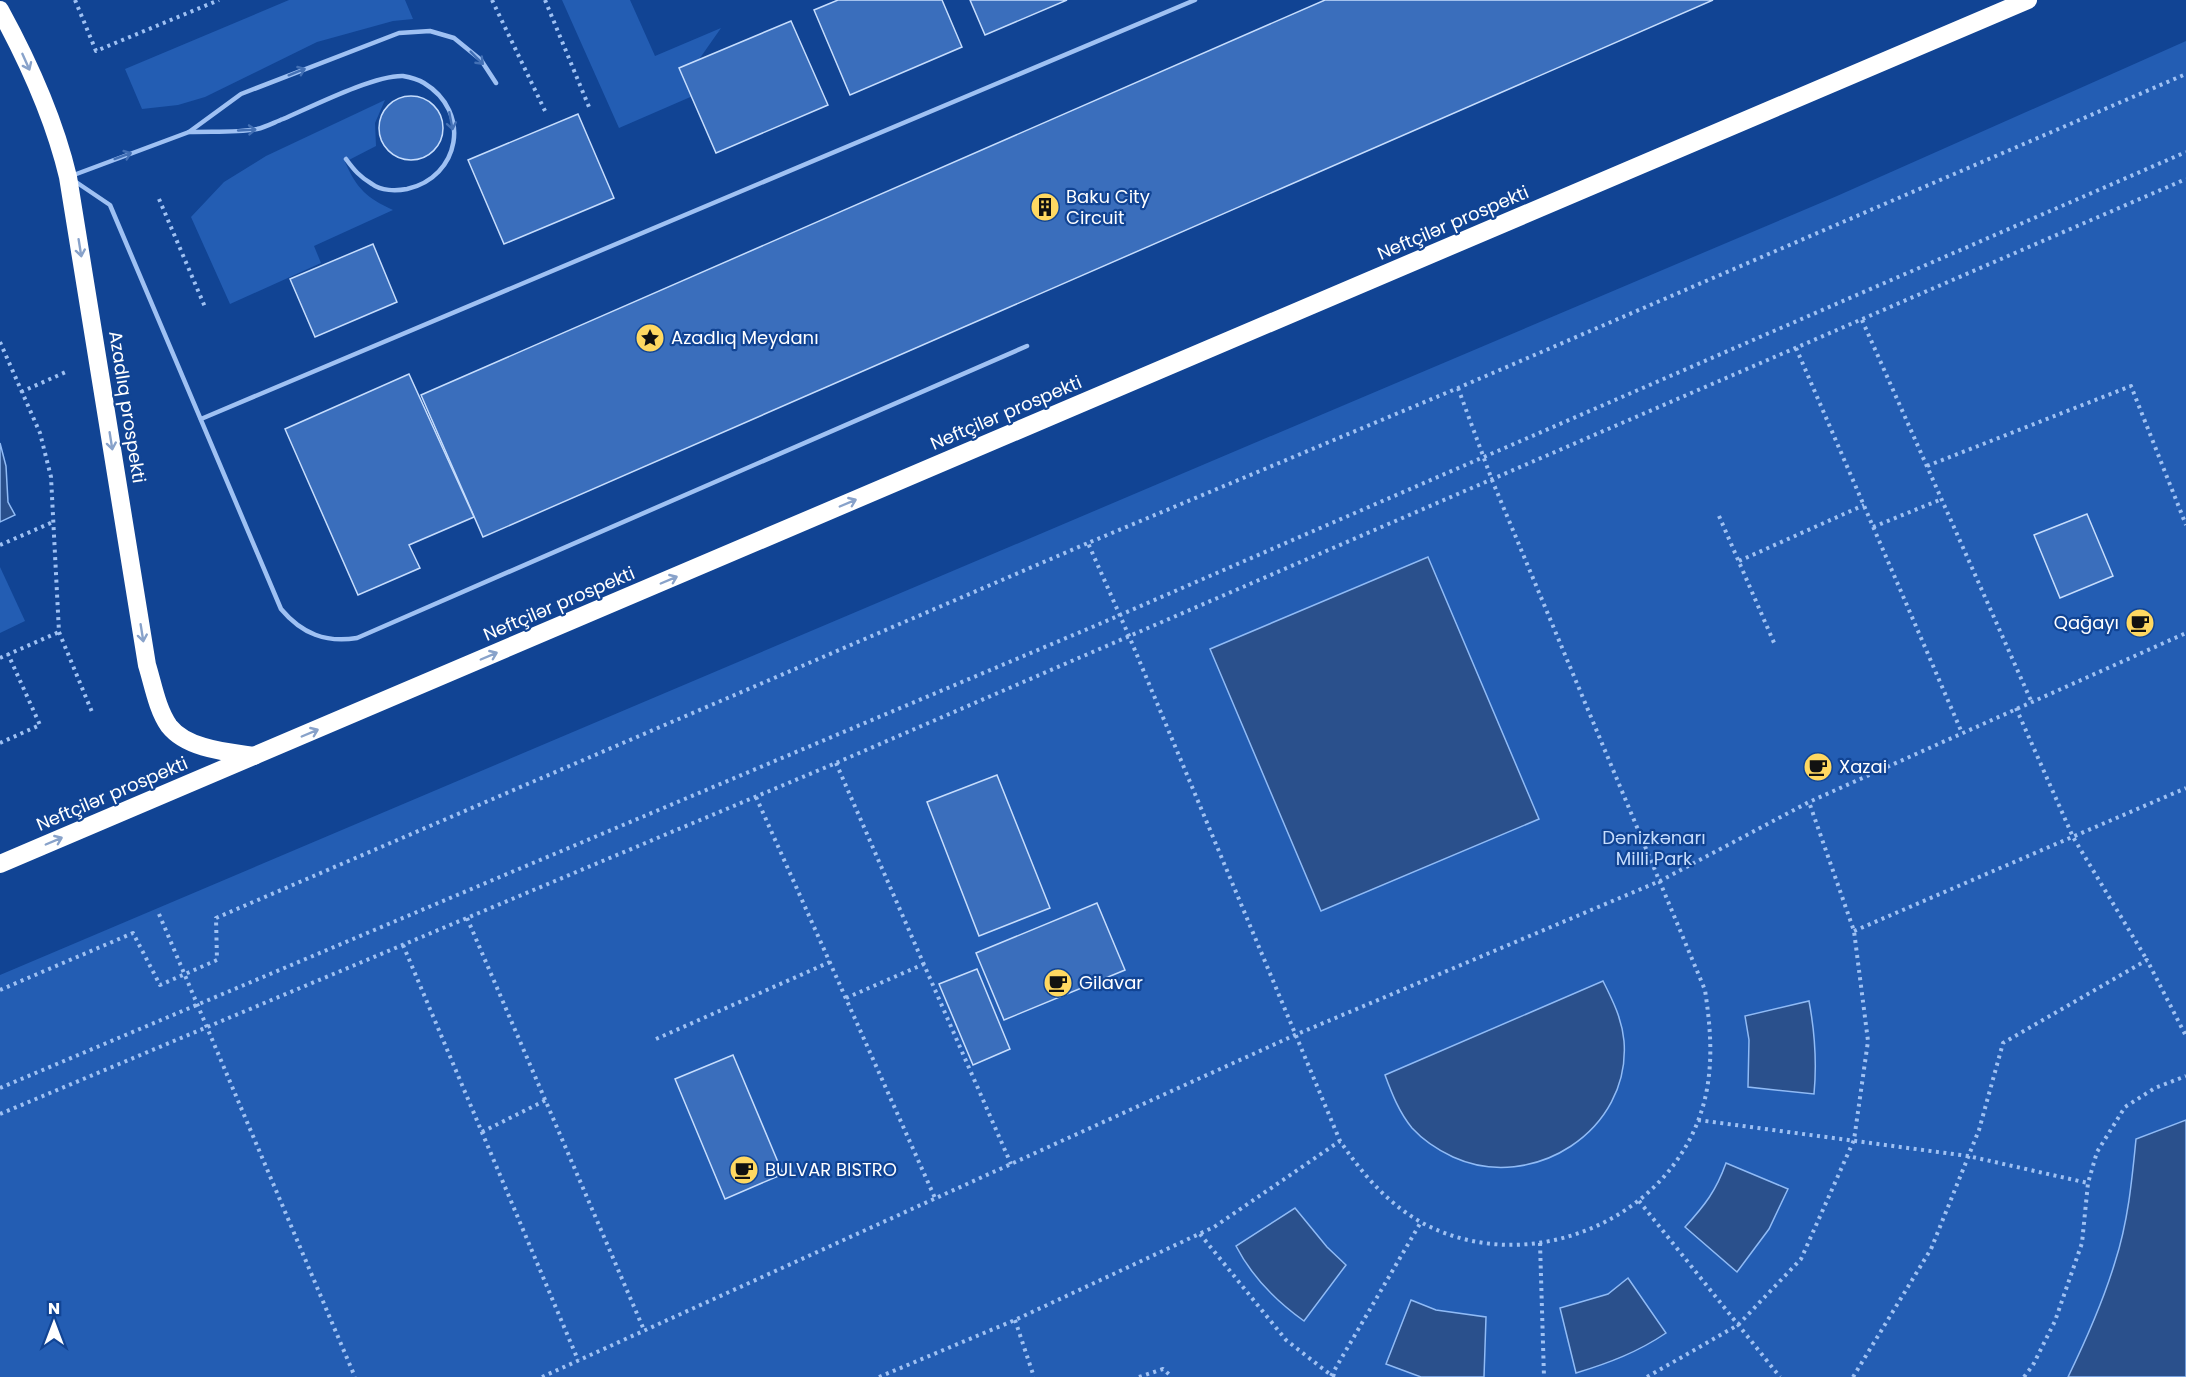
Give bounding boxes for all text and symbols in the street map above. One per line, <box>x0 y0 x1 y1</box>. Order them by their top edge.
one-way arrow <box>469 50 484 65</box>
one-way arrow <box>20 53 32 71</box>
one-way arrow <box>288 66 306 77</box>
one-way arrow <box>446 111 457 130</box>
one-way arrow <box>237 124 257 135</box>
one-way arrow <box>113 150 132 161</box>
street label: Neftçilər prospekti <box>1373 179 1532 266</box>
place label: Baku City Circuit <box>1066 184 1150 230</box>
building icon: Baku City Circuit <box>1029 191 1061 223</box>
one-way arrow <box>75 238 86 257</box>
place icon: Azadlıq Meydanı <box>634 322 666 354</box>
place label: Azadlıq Meydanı <box>671 325 819 350</box>
street label: Azadlıq prospekti <box>103 329 152 485</box>
street label: Neftçilər prospekti <box>926 369 1085 456</box>
one-way arrow <box>106 430 117 450</box>
one-way arrow <box>839 497 857 508</box>
street label: Neftçilər prospekti <box>479 560 638 647</box>
one-way arrow <box>659 574 677 585</box>
cafe icon: Qağayı <box>2124 607 2156 639</box>
place label: Qağayı <box>2054 610 2119 635</box>
one-way arrow <box>137 623 148 643</box>
one-way arrow <box>479 650 498 661</box>
one-way arrow <box>300 727 318 738</box>
street label: Neftçilər prospekti <box>32 750 191 837</box>
cafe icon: Xazai <box>1802 751 1834 783</box>
place label: Xazai <box>1839 754 1887 779</box>
park label: Dənizkənarı Milli Park <box>1602 825 1706 871</box>
one-way arrow <box>45 835 63 846</box>
cafe icon: Gilavar <box>1042 967 1074 999</box>
place label: Gilavar <box>1079 970 1143 995</box>
cafe icon: BULVAR BISTRO <box>728 1154 760 1186</box>
place label: BULVAR BISTRO <box>765 1157 897 1182</box>
north arrow <box>24 1293 84 1353</box>
text: N <box>48 1297 60 1320</box>

